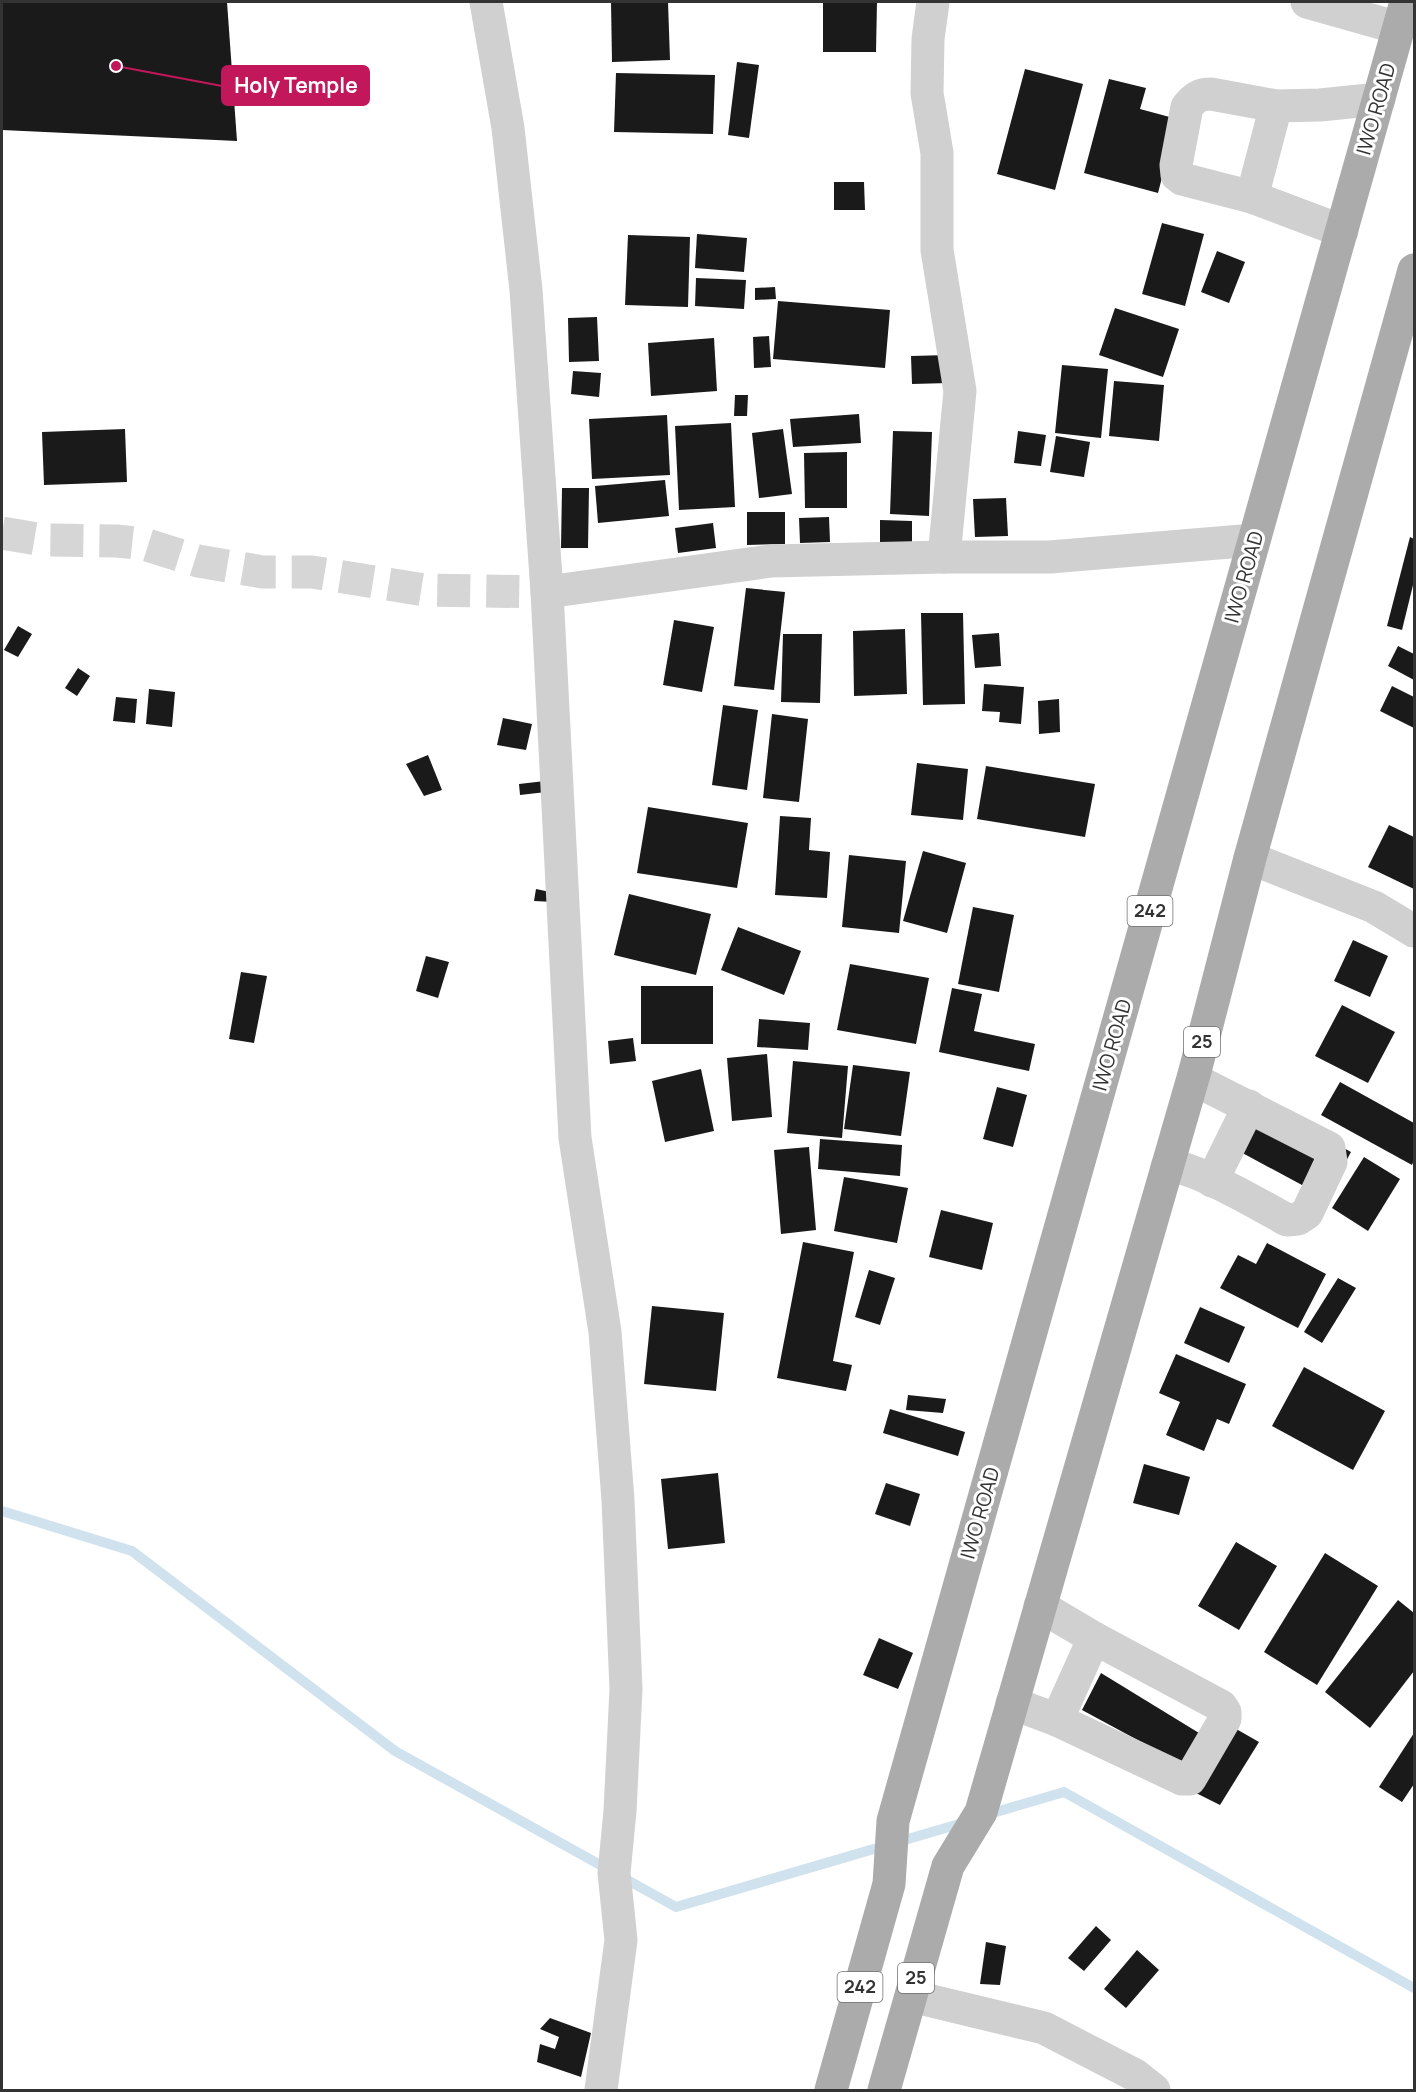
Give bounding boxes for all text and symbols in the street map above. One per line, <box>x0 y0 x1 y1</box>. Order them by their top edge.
street label: IWO ROAD <box>1350 60 1401 158</box>
callout: Holy Temple <box>222 66 369 105</box>
text: Holy Temple <box>234 71 358 99</box>
street label: IWO ROAD <box>1218 528 1269 626</box>
road number: 242 <box>1128 896 1172 926</box>
street label: IWO ROAD <box>1086 996 1137 1094</box>
road number: 25 <box>1184 1027 1220 1057</box>
street label: IWO ROAD <box>954 1464 1005 1562</box>
road number: 25 <box>898 1963 934 1993</box>
road number: 242 <box>838 1972 882 2002</box>

